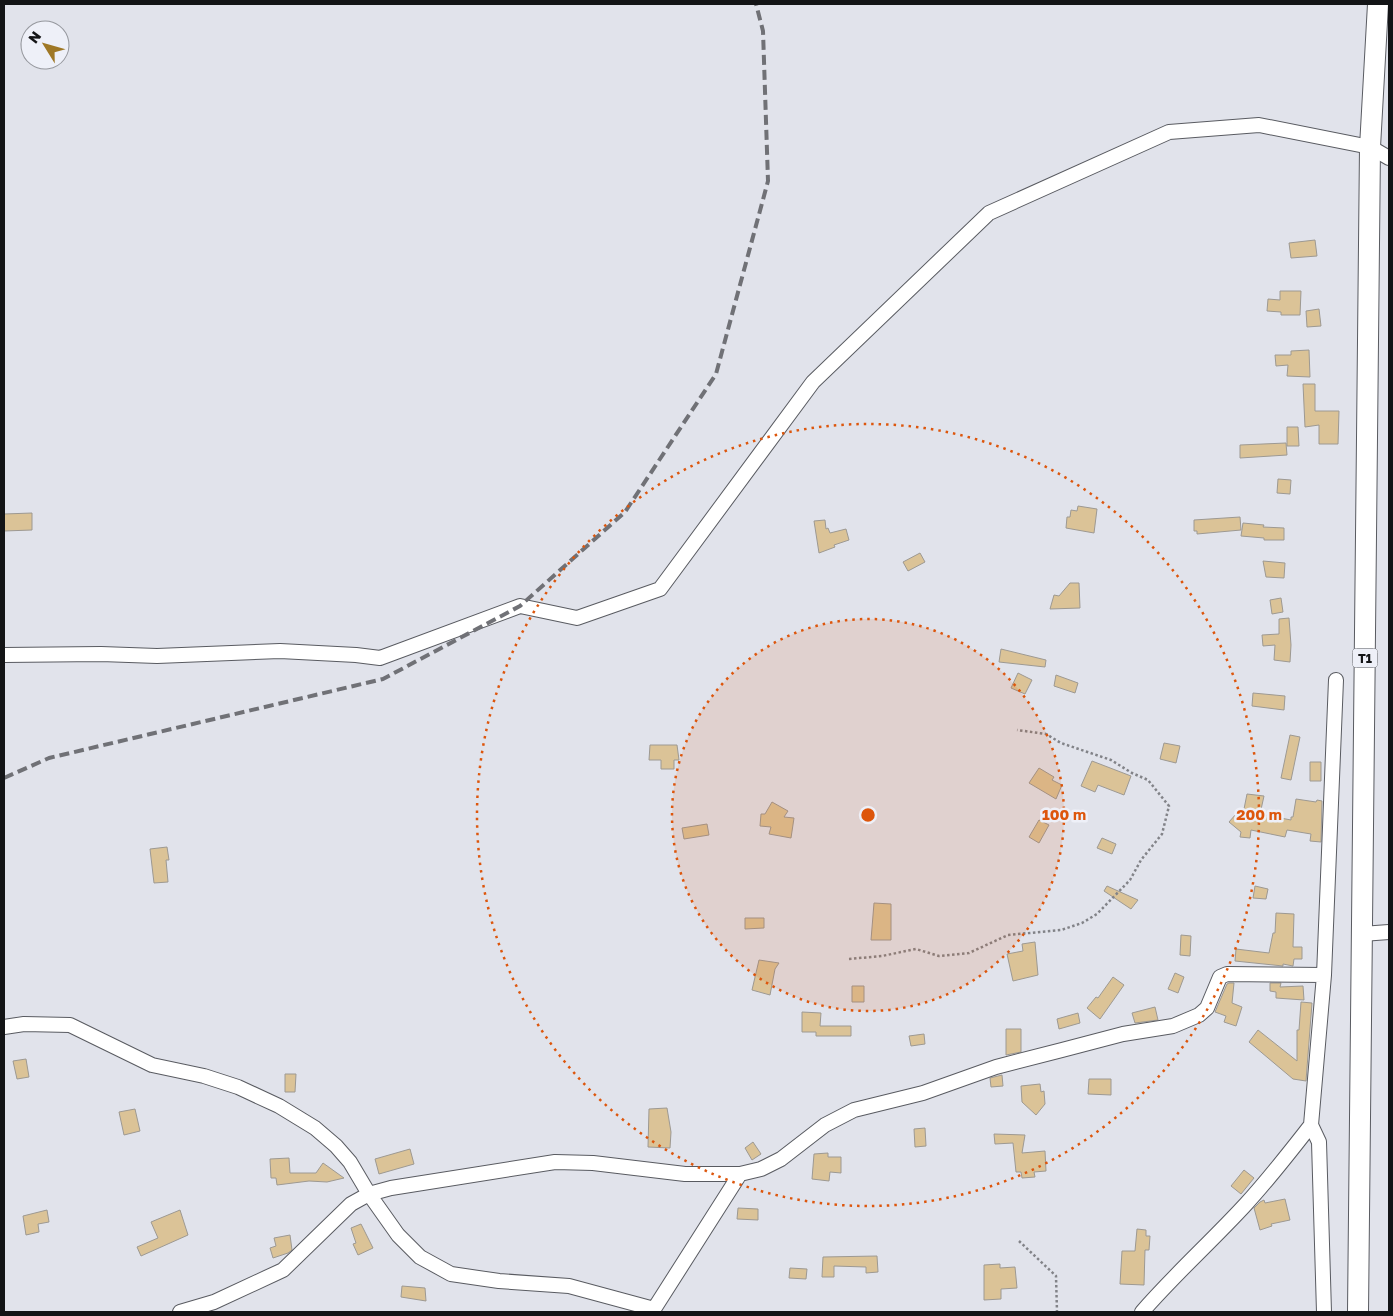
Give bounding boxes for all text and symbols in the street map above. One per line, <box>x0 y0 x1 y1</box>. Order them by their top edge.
north arrow <box>20 20 70 70</box>
text: N <box>24 28 44 46</box>
road number: T1 <box>1352 648 1378 668</box>
text: 100 m <box>1042 805 1086 823</box>
text: 200 m <box>1236 805 1282 823</box>
centre of rings <box>859 806 877 824</box>

